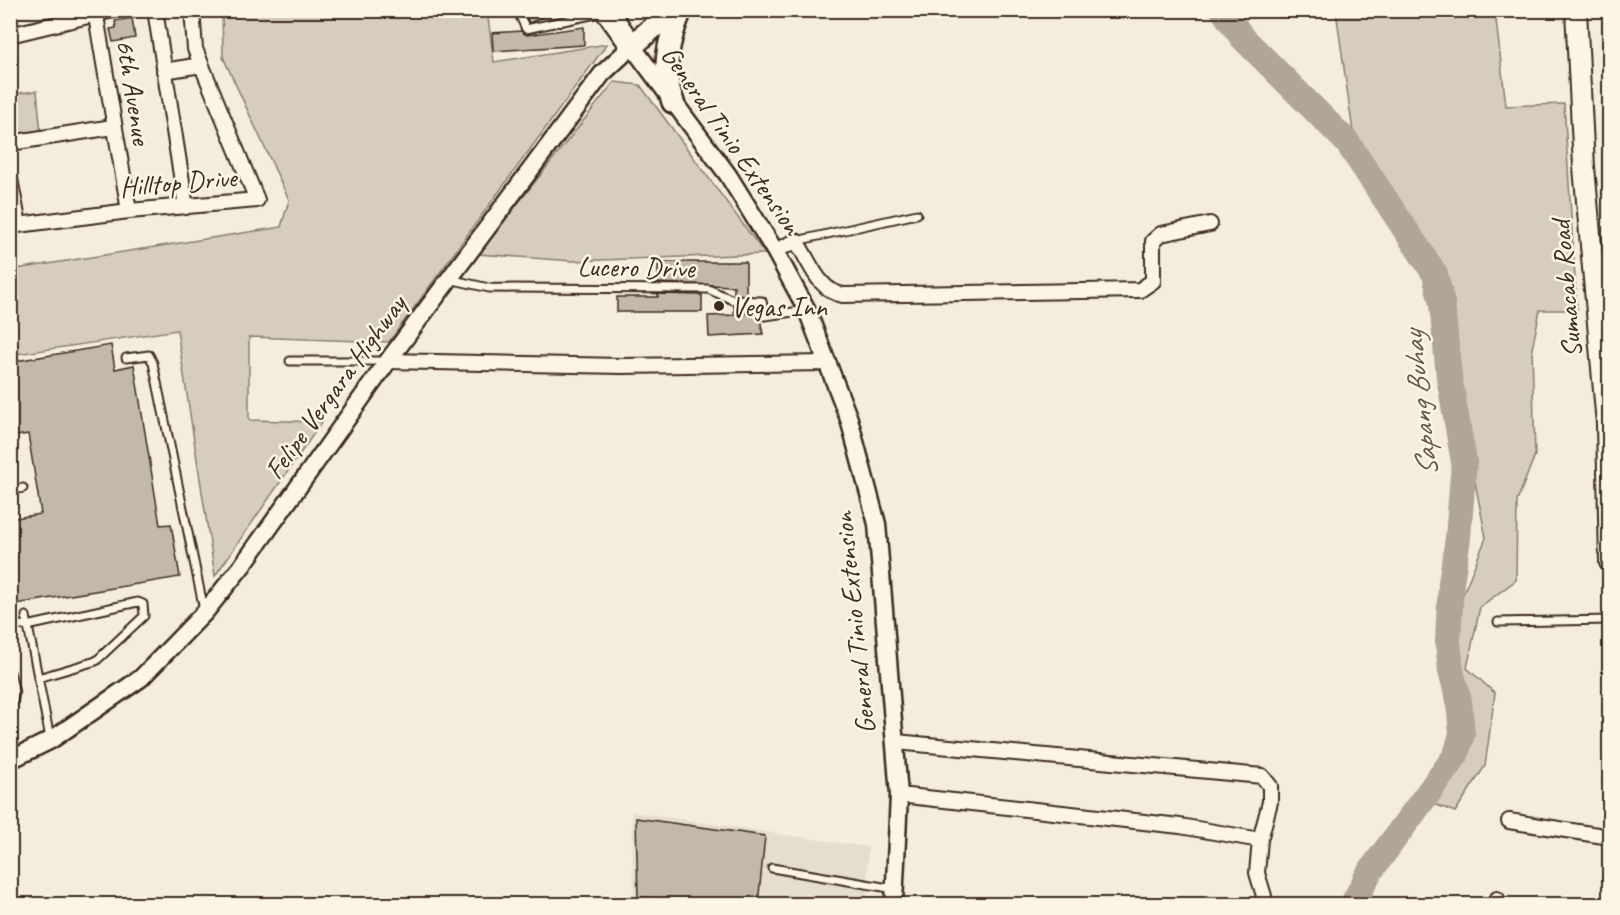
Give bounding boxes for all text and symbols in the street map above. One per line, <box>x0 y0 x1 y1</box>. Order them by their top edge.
street label: 6th Avenue <box>108 37 160 149</box>
street label: General Tinio Extension <box>654 39 811 242</box>
street label: Hilltop Drive <box>118 159 240 205</box>
street label: Sumacab Road <box>1542 215 1589 359</box>
street label: Lucero Drive <box>577 248 697 286</box>
street label: Felipe Vergara Highway <box>256 286 415 486</box>
place label: Vegas Inn <box>731 289 828 324</box>
marker: Vegas Inn <box>712 299 726 313</box>
water label: Sapang Buhay <box>1393 325 1447 479</box>
street label: General Tinio Extension <box>825 509 883 736</box>

